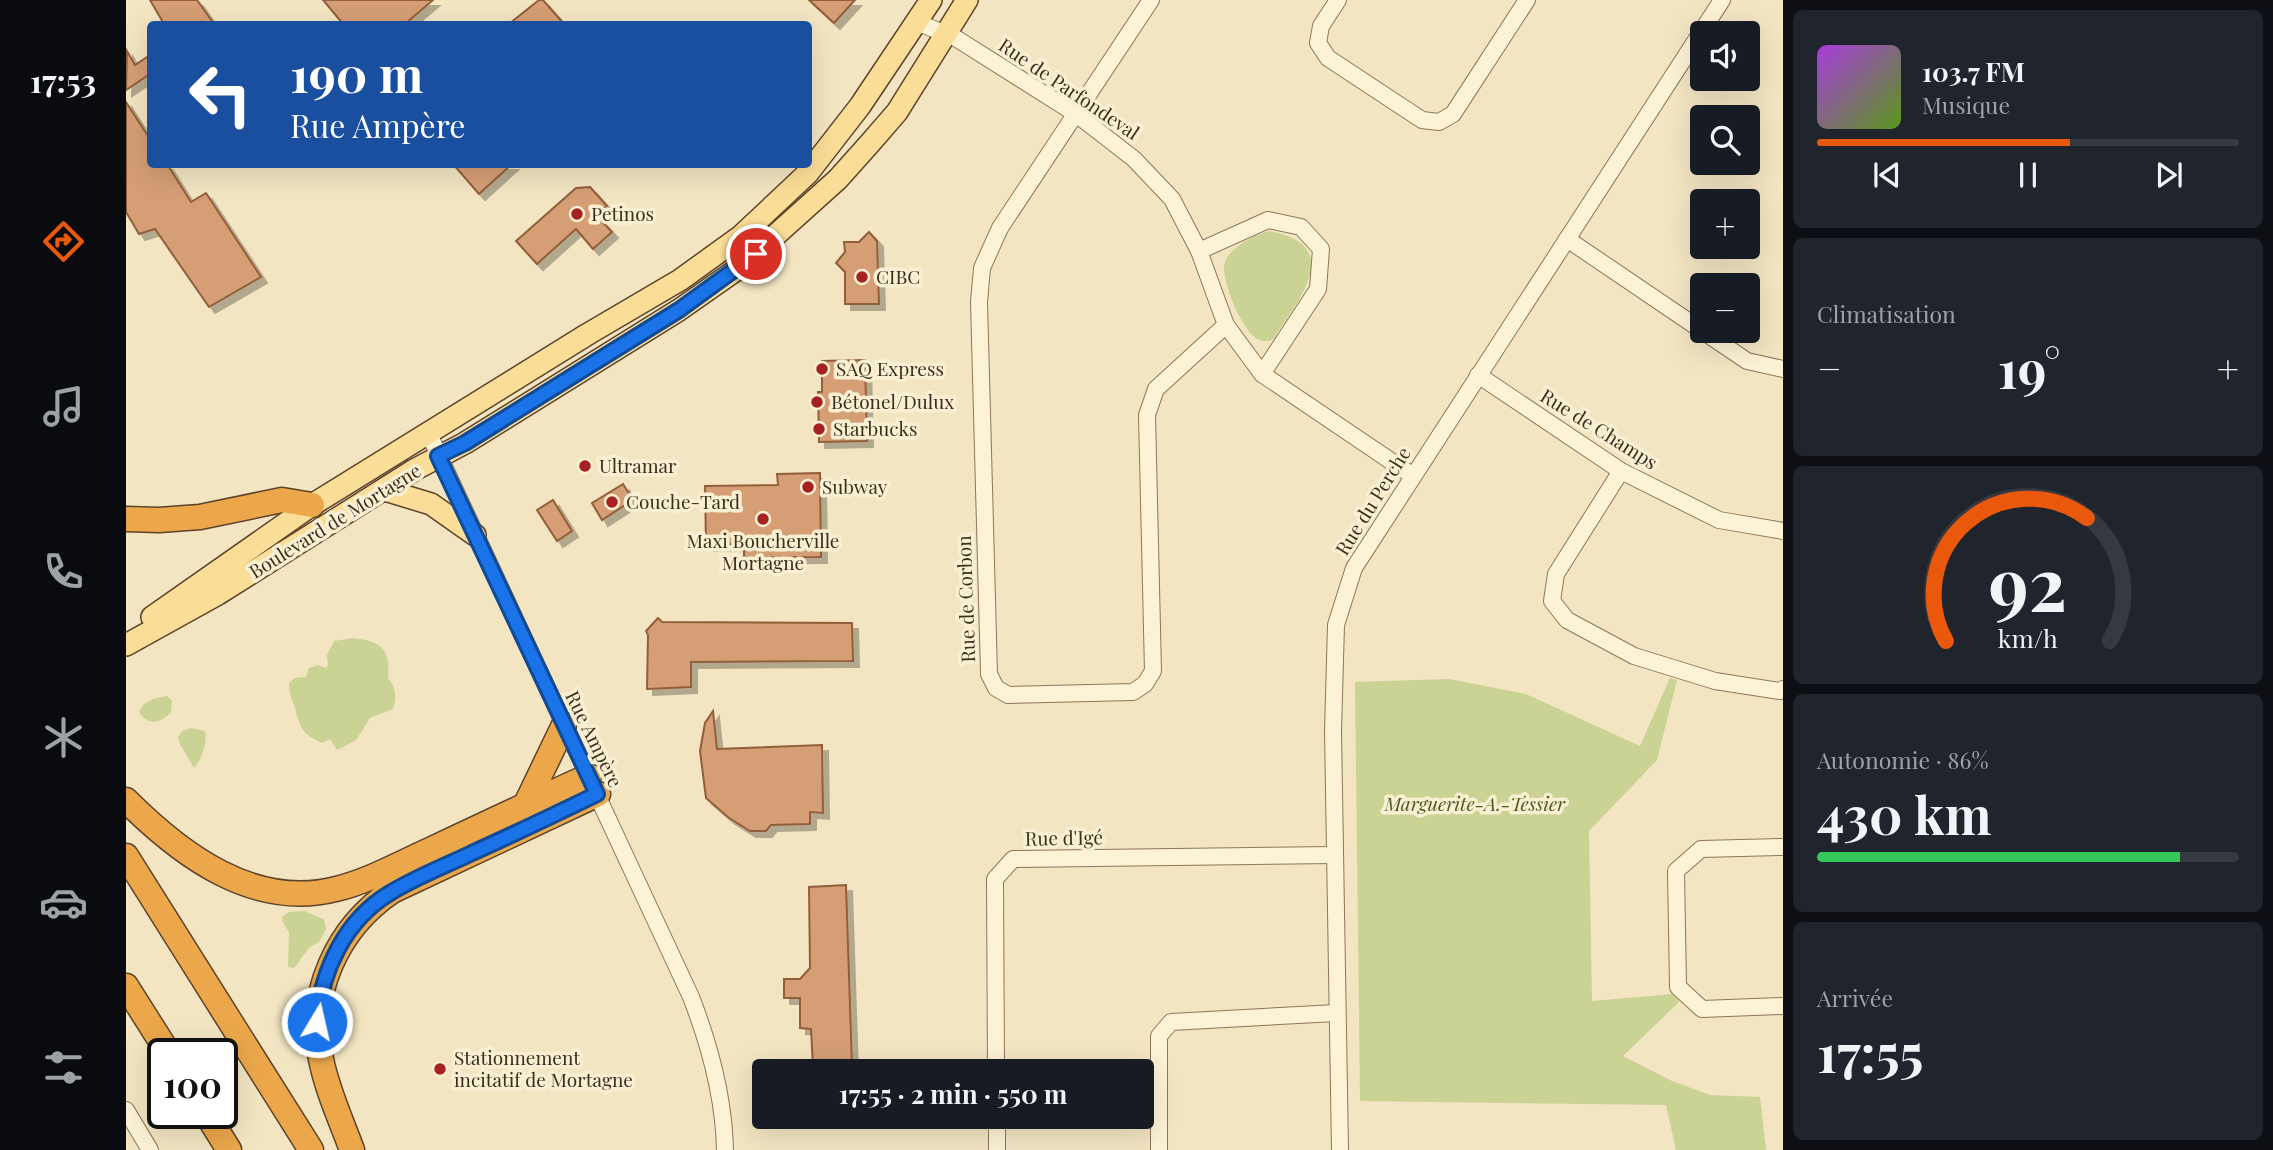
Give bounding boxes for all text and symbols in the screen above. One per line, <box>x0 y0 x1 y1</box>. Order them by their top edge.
map controls <box>1690 21 1760 343</box>
button: sound <box>1690 21 1760 91</box>
street label: Rue de Parfondeval <box>994 31 1145 145</box>
text: 190 m <box>290 40 423 105</box>
icon: left <box>175 49 266 140</box>
text: 103.7 FM <box>1922 54 2025 89</box>
text: 17:53 <box>30 58 96 101</box>
text: Musique <box>1922 89 2010 120</box>
text: Rue Ampère <box>290 103 466 146</box>
button: search <box>1690 105 1760 175</box>
icon: previous <box>1868 156 1906 194</box>
icon: pause <box>2009 156 2047 194</box>
icon: next <box>2150 156 2188 194</box>
button: + <box>1690 189 1760 259</box>
place label: Petinos <box>591 200 654 226</box>
marker: Petinos <box>569 206 585 222</box>
icon: directions <box>39 217 88 266</box>
pin <box>726 224 786 284</box>
icon: arrive <box>737 235 775 273</box>
place label: CIBC <box>876 263 920 289</box>
marker: CIBC <box>854 269 870 285</box>
button: − <box>1690 273 1760 343</box>
text: Climatisation <box>1817 298 1956 329</box>
text: 19° <box>1998 333 2061 402</box>
text: − <box>1817 342 1842 393</box>
text: + <box>2217 342 2239 393</box>
place label: SAQ Express <box>836 355 944 381</box>
marker: SAQ Express <box>814 361 830 377</box>
icon: music <box>39 382 88 431</box>
street label: Rue de Champs <box>1536 382 1663 474</box>
place label: Bétonel/Dulux <box>831 388 954 414</box>
marker: Bétonel/Dulux <box>809 394 825 410</box>
place label: Starbucks <box>833 415 917 441</box>
marker: Starbucks <box>811 421 827 437</box>
street label: Rue du Perche <box>1329 441 1416 560</box>
place label: Ultramar <box>599 452 677 478</box>
street label: Boulevard de Mortagne <box>244 457 425 584</box>
marker: Ultramar <box>577 458 593 474</box>
place label: Subway <box>822 473 888 499</box>
marker: Subway <box>800 479 816 495</box>
place label: Couche-Tard <box>626 488 740 514</box>
marker: Couche-Tard <box>604 494 620 510</box>
marker: Maxi Boucherville Mortagne <box>755 511 771 527</box>
place label: Maxi Boucherville Mortagne <box>687 527 840 575</box>
text: 92 <box>1989 532 2067 629</box>
street label: Rue de Corbon <box>950 534 980 663</box>
icon: phone <box>39 547 88 596</box>
text: km/h <box>1998 621 2058 654</box>
street label: Rue Ampère <box>560 686 629 791</box>
icon: climate <box>39 713 88 762</box>
text: Autonomie · 86% <box>1817 744 1989 775</box>
text: 430 km <box>1817 779 1991 848</box>
park label: Marguerite-A.-Tessier <box>1384 790 1566 816</box>
street label: Rue d'Igé <box>1025 823 1103 851</box>
icon: car <box>39 878 88 927</box>
text: Arrivée <box>1817 982 1893 1013</box>
position arrow <box>280 985 354 1059</box>
text: 17:55 <box>1817 1017 1923 1086</box>
speed limit sign: 100 <box>147 1038 238 1129</box>
icon: filters <box>39 1043 88 1092</box>
place label: Stationnement incitatif de Mortagne <box>454 1044 633 1092</box>
marker: Stationnement incitatif de Mortagne <box>432 1061 448 1077</box>
text: 17:55 · 2 min · 550 m <box>839 1076 1067 1111</box>

